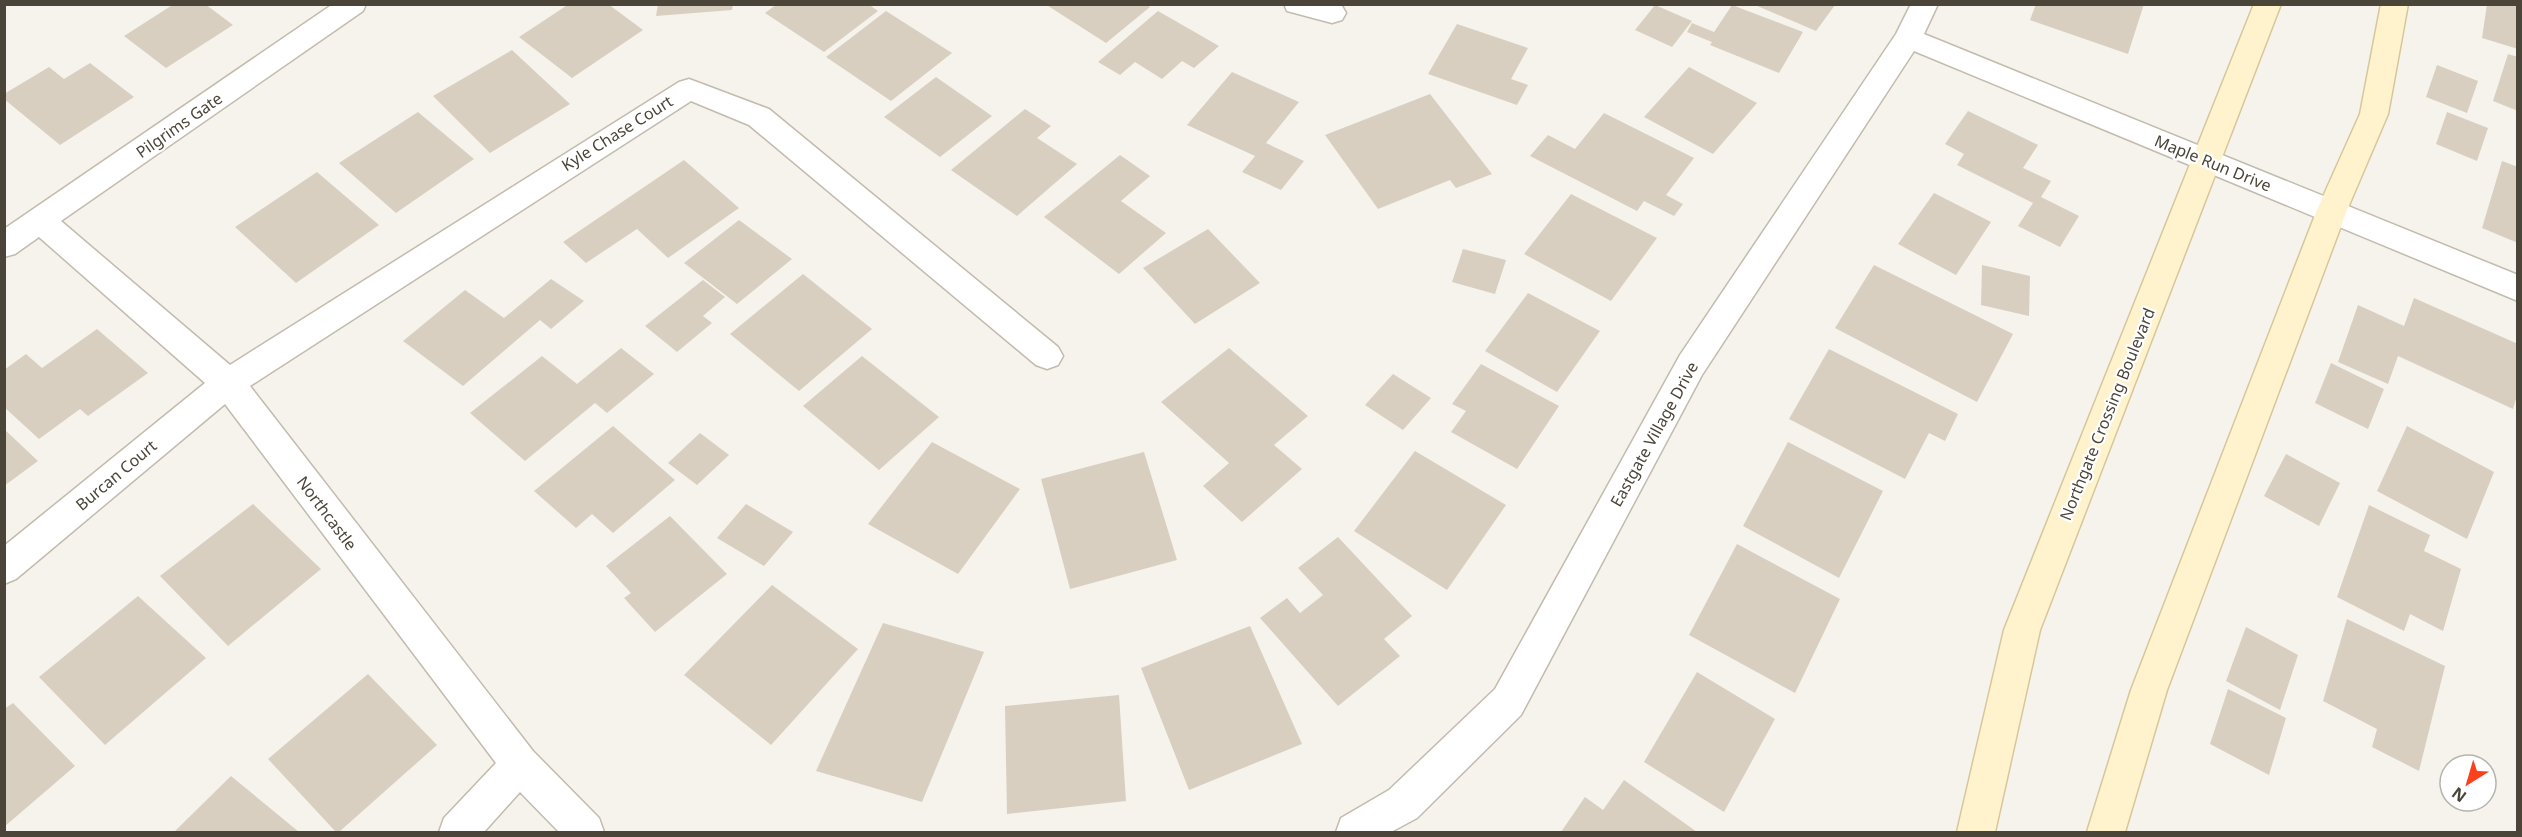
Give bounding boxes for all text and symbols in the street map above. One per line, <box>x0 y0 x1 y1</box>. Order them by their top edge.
street label: Pilgrims Gate <box>131 87 227 163</box>
street label: Kyle Chase Court <box>557 90 677 176</box>
street label: Maple Run Drive <box>2151 130 2275 196</box>
street label: Northgate Crossing Boulevard <box>2054 304 2160 524</box>
street label: Eastgate Village Drive <box>1605 358 1703 510</box>
street label: Burcan Court <box>71 435 161 515</box>
street label: Northcastle <box>292 471 362 555</box>
north arrow <box>2438 753 2498 813</box>
text: N <box>2447 782 2471 808</box>

